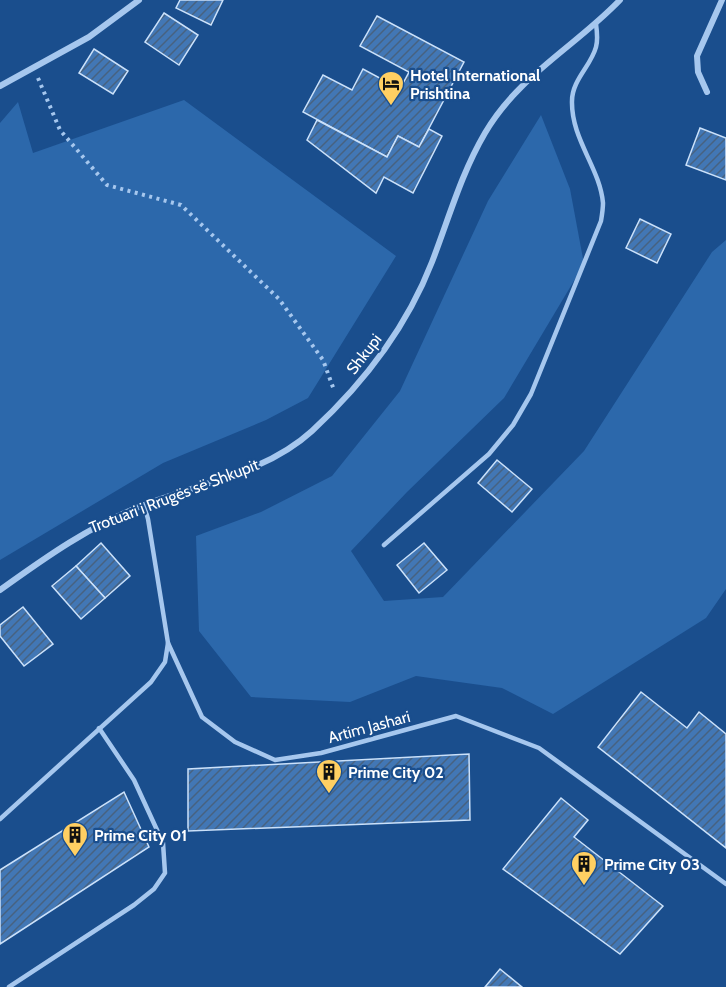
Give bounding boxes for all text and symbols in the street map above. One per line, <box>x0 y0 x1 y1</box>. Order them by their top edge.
place label: Hotel International Prishtina <box>410 66 540 103</box>
hotel icon: Hotel International Prishtina <box>376 69 406 107</box>
street label: Shkupi <box>342 330 386 378</box>
street label: Trotuari i Rrugës së Shkupit <box>87 455 262 537</box>
street label: Artim Jashari <box>326 707 412 747</box>
building icon: Prime City 02 <box>314 757 344 795</box>
place label: Prime City 02 <box>348 763 444 782</box>
building icon: Prime City 01 <box>60 820 90 858</box>
place label: Prime City 01 <box>94 826 187 845</box>
building icon: Prime City 03 <box>569 849 599 887</box>
place label: Prime City 03 <box>604 855 700 874</box>

